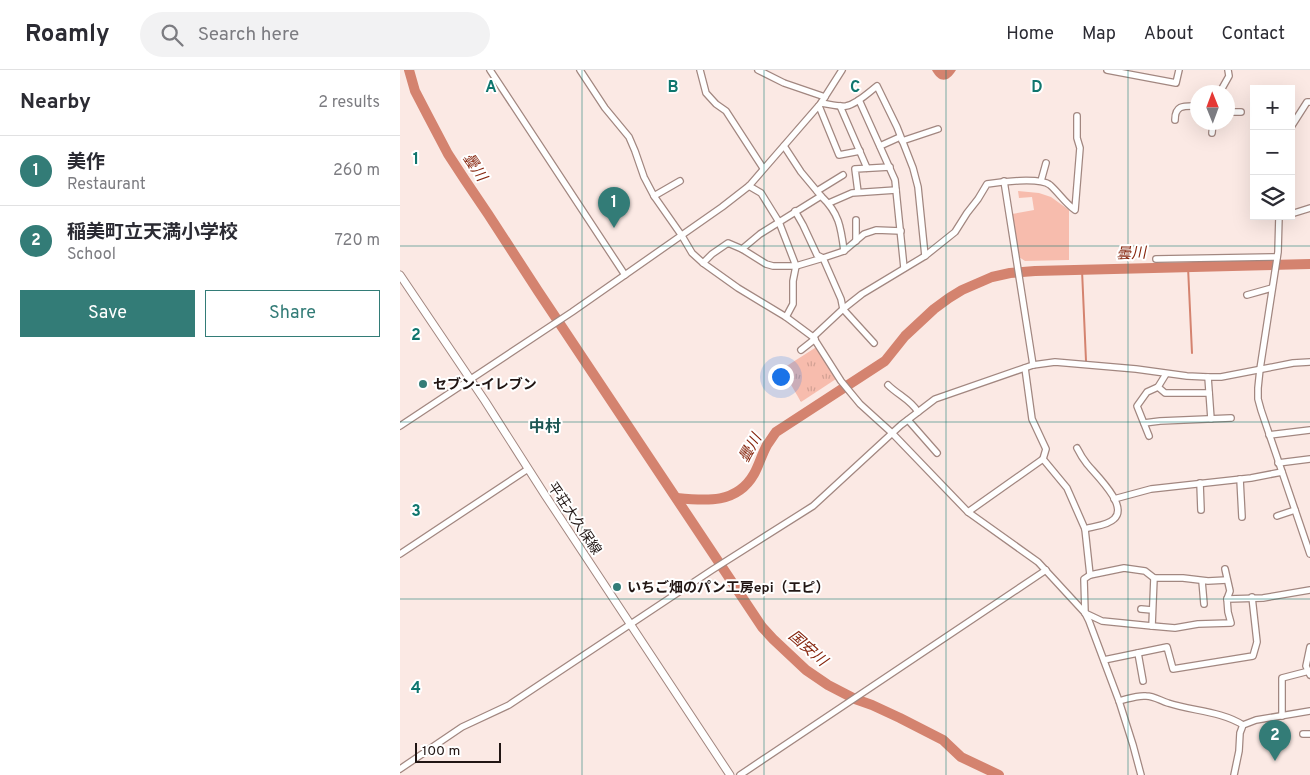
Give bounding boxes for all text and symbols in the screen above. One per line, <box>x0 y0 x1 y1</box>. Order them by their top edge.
search box <box>140 12 490 57</box>
text: Roamly <box>25 20 110 50</box>
icon: search <box>158 21 186 49</box>
text: Search here <box>198 23 299 47</box>
text: Home <box>1006 23 1054 46</box>
text: Map <box>1082 23 1116 46</box>
text: About <box>1144 23 1193 46</box>
text: Contact <box>1221 23 1285 46</box>
text: A <box>485 78 497 98</box>
text: B <box>667 78 679 98</box>
text: C <box>850 78 860 98</box>
text: D <box>1031 78 1043 98</box>
north arrow <box>1190 85 1235 130</box>
map controls <box>1250 85 1295 220</box>
button: + <box>1250 85 1295 130</box>
text: Nearby <box>20 89 91 116</box>
text: 2 results <box>318 93 380 113</box>
button: − <box>1250 130 1295 175</box>
text: 1 <box>413 150 419 170</box>
water label: 曇川 <box>457 150 491 187</box>
text: 美作 <box>67 151 105 175</box>
text: 1 <box>33 161 39 181</box>
text: 260 m <box>333 161 380 181</box>
text: Restaurant <box>67 175 146 195</box>
button: layers <box>1250 175 1295 220</box>
pin: 1 <box>598 187 630 228</box>
text: 稲美町立天満小学校 <box>67 221 238 245</box>
text: 2 <box>31 231 41 251</box>
text: 720 m <box>335 231 380 251</box>
water label: 曇川 <box>1116 244 1148 265</box>
text: School <box>67 245 116 265</box>
button: Save <box>20 290 195 337</box>
button: Share <box>205 290 380 337</box>
text: 2 <box>411 326 421 346</box>
your location <box>768 364 794 390</box>
place label: セブン-イレブン <box>433 376 537 394</box>
marker: セブン-イレブン <box>417 378 429 390</box>
district label: 中村 <box>529 417 561 438</box>
water label: 曇川 <box>736 429 768 466</box>
street label: 平荘大久保線 <box>543 479 604 558</box>
text: 3 <box>411 502 421 522</box>
place label: いちご畑のパン工房epi（エピ） <box>627 579 830 597</box>
marker: いちご畑のパン工房epi（エピ） <box>611 581 623 593</box>
water label: 国安川 <box>784 627 832 672</box>
text: 4 <box>411 679 421 699</box>
pin: 2 <box>1259 720 1291 761</box>
scale bar <box>415 740 501 763</box>
text: 100 m <box>422 743 460 760</box>

